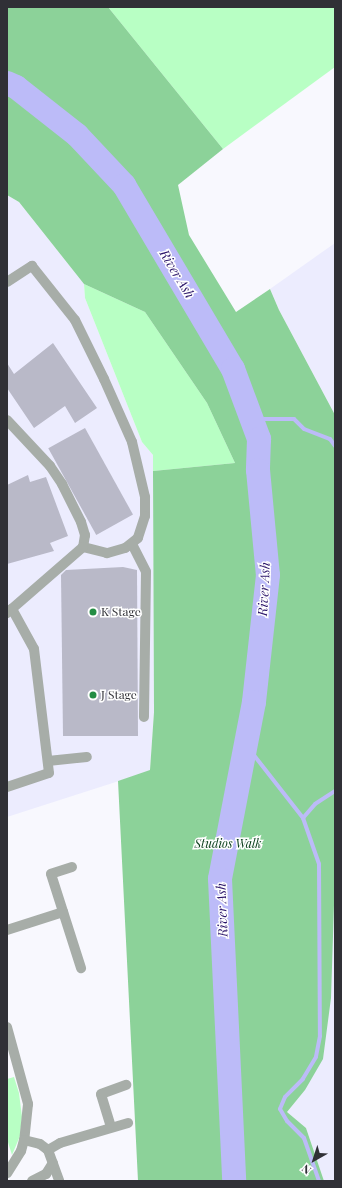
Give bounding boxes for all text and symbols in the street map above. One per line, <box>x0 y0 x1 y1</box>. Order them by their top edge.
water label: River Ash <box>156 247 198 301</box>
water label: River Ash <box>255 562 273 616</box>
place label: K Stage <box>101 605 141 619</box>
marker: K Stage <box>88 607 98 617</box>
place label: J Stage <box>101 688 137 702</box>
marker: J Stage <box>88 690 98 700</box>
park label: Studios Walk <box>194 837 262 851</box>
water label: River Ash <box>213 883 231 937</box>
north arrow <box>294 1140 334 1180</box>
text: N <box>298 1161 314 1178</box>

